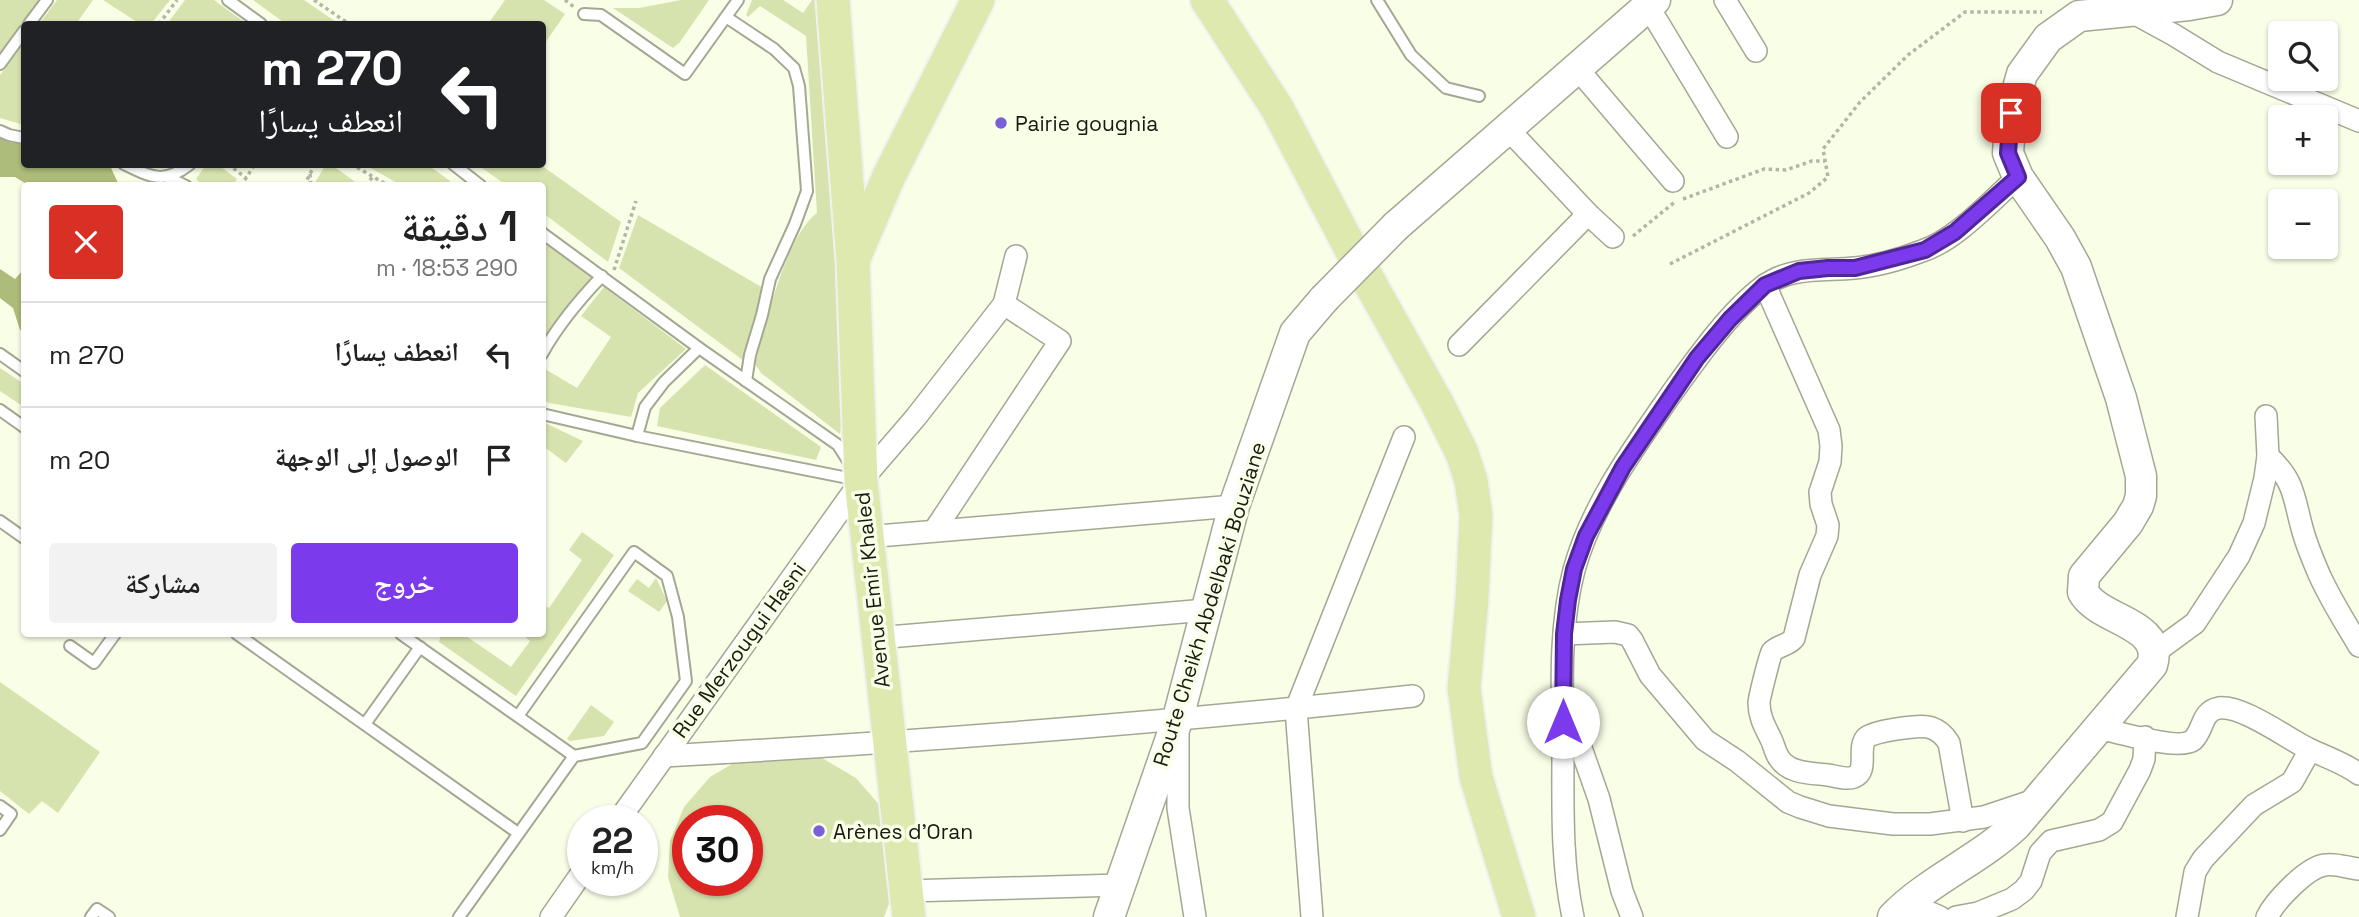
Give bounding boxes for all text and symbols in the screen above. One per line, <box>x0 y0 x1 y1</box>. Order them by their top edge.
map controls <box>2268 21 2338 259</box>
button: search <box>2268 21 2338 91</box>
text: 270 m <box>261 37 403 99</box>
icon: left <box>427 49 518 140</box>
pin <box>1981 83 2041 143</box>
icon: arrive <box>1992 94 2030 132</box>
text: انعطف يسارًا <box>259 101 403 141</box>
button: + <box>2268 105 2338 175</box>
place label: Pairie gougnia <box>1015 110 1158 137</box>
marker: Pairie gougnia <box>993 115 1009 131</box>
button: − <box>2268 189 2338 259</box>
text: 1 دقيقة <box>401 200 518 253</box>
button: close <box>49 205 123 279</box>
text: 290 m · 18:53 <box>376 253 518 283</box>
text: انعطف يسارًا <box>335 335 459 369</box>
icon: left <box>480 336 518 374</box>
text: 270 m <box>49 338 125 372</box>
street label: Route Cheikh Abdelbaki Bouziane <box>1147 438 1271 770</box>
text: الوصول إلى الوجهة <box>275 440 459 474</box>
icon: arrive <box>480 441 518 479</box>
text: 20 m <box>49 443 110 477</box>
street label: Avenue Emir Khaled <box>848 491 896 689</box>
button: مشاركة <box>49 543 277 623</box>
button: خروج <box>291 543 518 623</box>
street label: Rue Merzougui Hasni <box>666 557 812 743</box>
position arrow <box>1526 685 1600 759</box>
speed limit sign: 30 <box>672 805 763 896</box>
place label: Arènes d'Oran <box>833 818 973 845</box>
text: 22 <box>592 819 633 863</box>
marker: Arènes d'Oran <box>811 823 827 839</box>
text: km/h <box>591 856 634 879</box>

